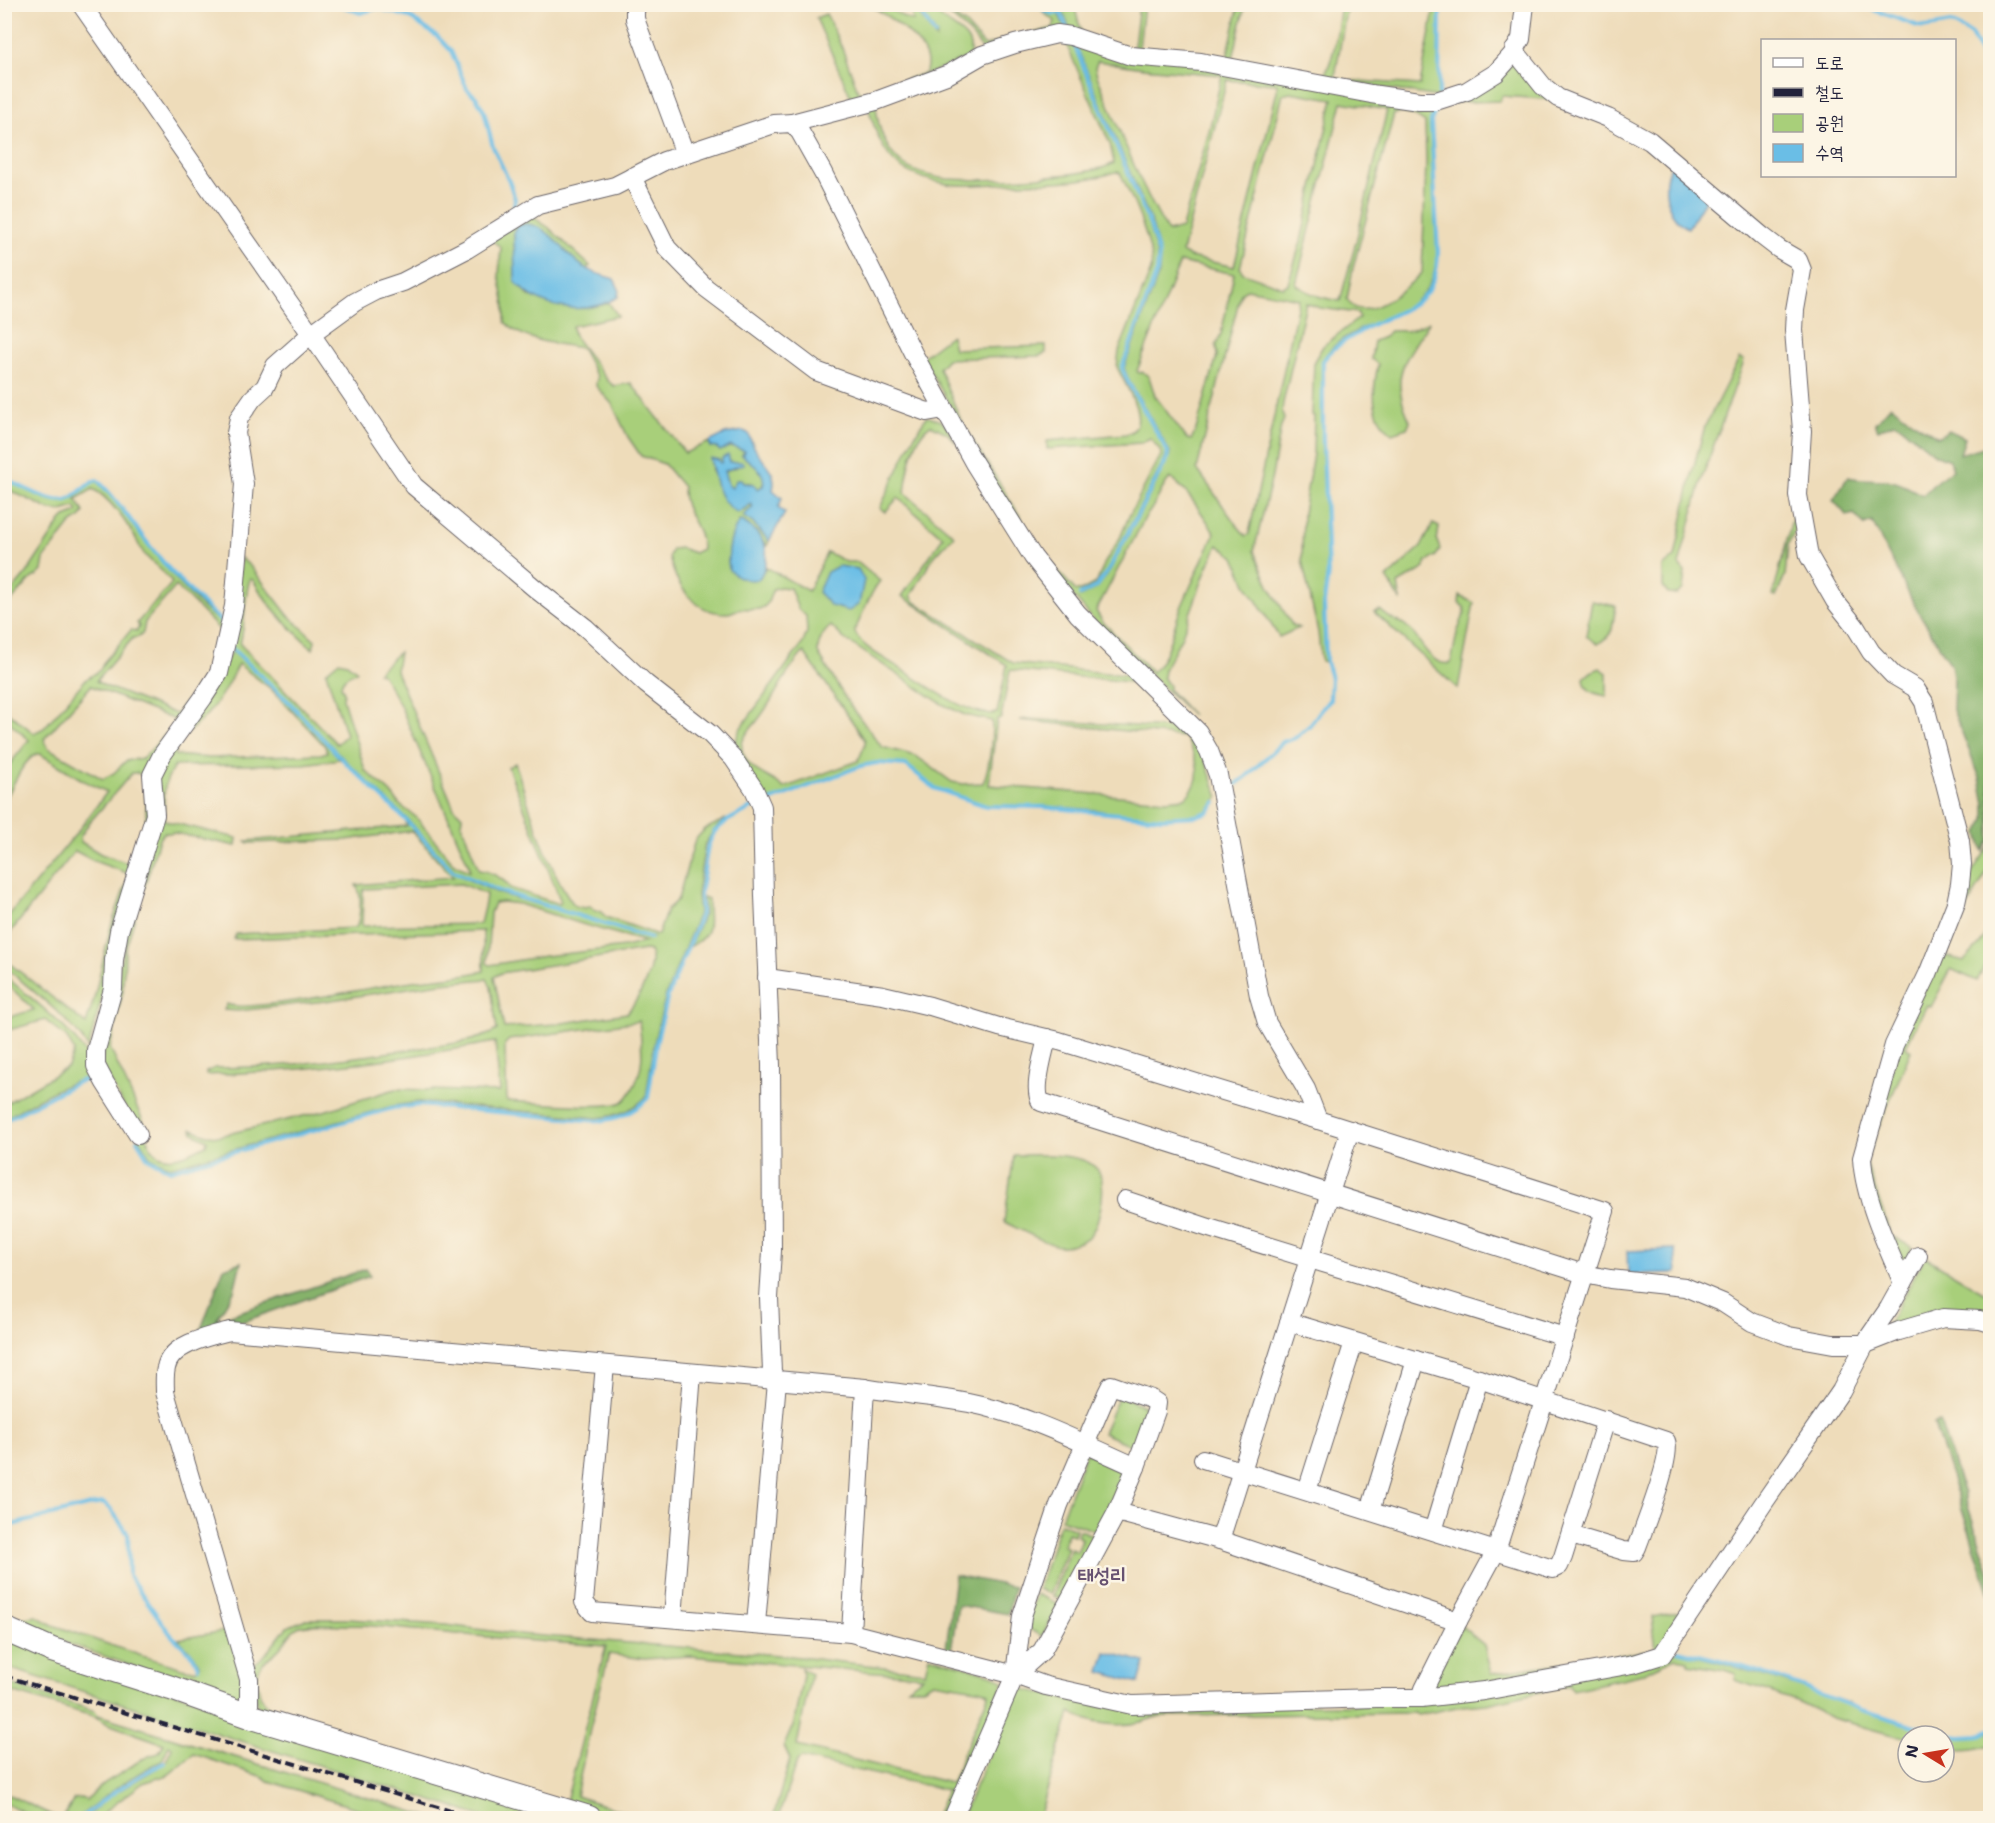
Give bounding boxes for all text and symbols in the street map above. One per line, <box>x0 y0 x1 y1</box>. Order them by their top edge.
legend <box>1761 39 1956 177</box>
text: 도로 <box>1815 51 1844 75</box>
text: 철도 <box>1815 81 1844 105</box>
text: 공원 <box>1815 111 1844 135</box>
text: 수역 <box>1815 141 1844 165</box>
district label: 태성리 <box>1078 1562 1126 1588</box>
north arrow <box>1896 1724 1956 1784</box>
text: N <box>1900 1743 1923 1759</box>

